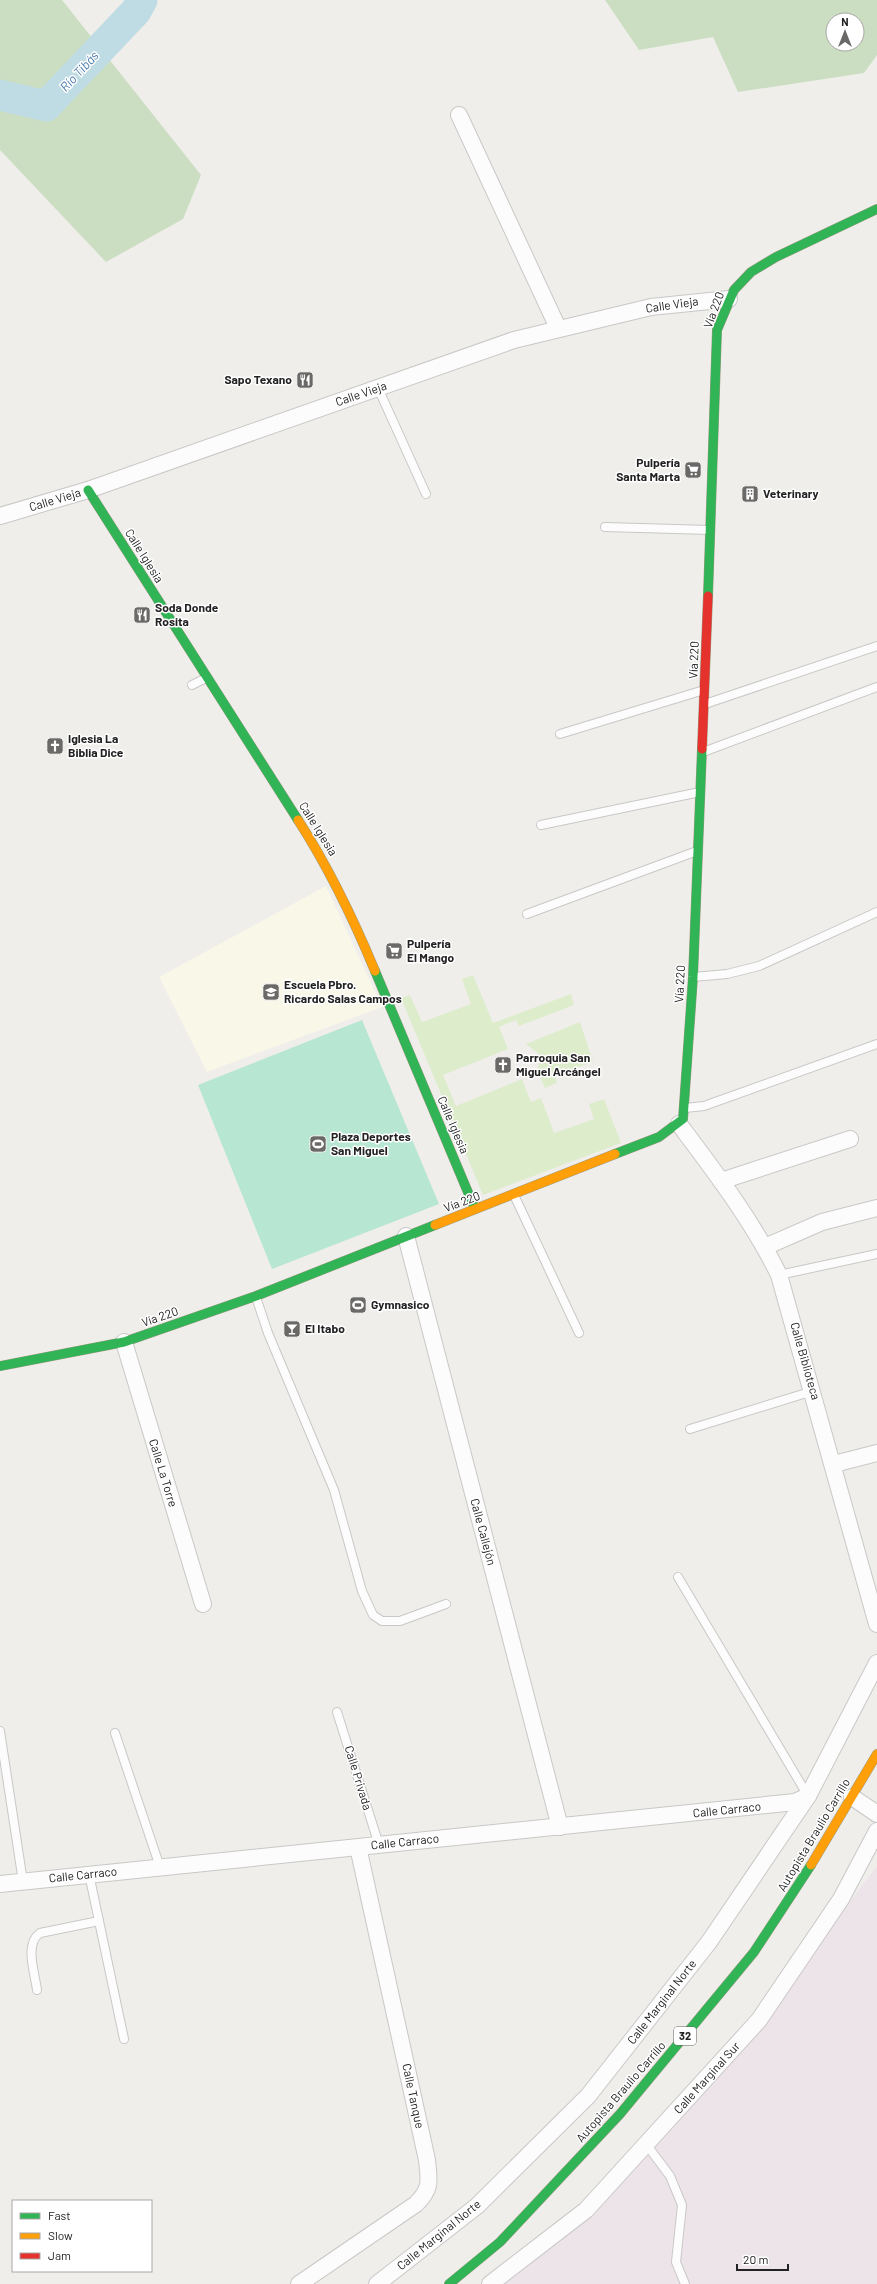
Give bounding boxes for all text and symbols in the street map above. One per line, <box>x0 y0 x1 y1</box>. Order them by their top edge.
north arrow <box>825 12 865 52</box>
text: N <box>841 15 849 28</box>
water label: Río Tibás <box>56 47 102 95</box>
street label: Vía 220 <box>700 290 726 330</box>
street label: Calle Vieja <box>645 293 699 315</box>
restaurant icon: Sapo Texano <box>295 370 315 390</box>
place label: Sapo Texano <box>224 372 292 386</box>
street label: Calle Vieja <box>333 378 388 408</box>
place label: Pulpería Santa Marta <box>616 455 680 483</box>
supermarket icon: Pulpería Santa Marta <box>683 460 703 480</box>
building icon: Veterinary <box>740 484 760 504</box>
street label: Calle Vieja <box>27 485 82 514</box>
place label: Veterinary <box>763 486 819 500</box>
street label: Calle Iglesia <box>123 526 167 585</box>
place label: Soda Donde Rosita <box>155 600 219 628</box>
restaurant icon: Soda Donde Rosita <box>132 605 152 625</box>
street label: Vía 220 <box>685 641 701 679</box>
place label: Iglesia La Biblia Dice <box>68 731 124 759</box>
church icon: Iglesia La Biblia Dice <box>45 736 65 756</box>
street label: Calle Iglesia <box>297 799 341 858</box>
place label: Pulpería El Mango <box>407 936 454 964</box>
supermarket icon: Pulpería El Mango <box>384 941 404 961</box>
street label: Vía 220 <box>671 965 687 1003</box>
place label: Escuela Pbro. Ricardo Salas Campos <box>284 977 402 1005</box>
school or university icon: Escuela Pbro. Ricardo Salas Campos <box>261 982 281 1002</box>
place label: Parroquia San Miguel Arcángel <box>516 1050 601 1078</box>
church icon: Parroquia San Miguel Arcángel <box>493 1055 513 1075</box>
street label: Calle Iglesia <box>436 1094 472 1156</box>
place label: Plaza Deportes San Miguel <box>331 1129 411 1157</box>
sports icon: Plaza Deportes San Miguel <box>308 1134 328 1154</box>
street label: Vía 220 <box>441 1188 482 1214</box>
sports icon: Gymnasico <box>348 1295 368 1315</box>
place label: Gymnasico <box>371 1297 430 1311</box>
street label: Vía 220 <box>140 1303 180 1329</box>
bar icon: El Itabo <box>282 1319 302 1339</box>
street label: Calle Biblioteca <box>788 1320 824 1401</box>
place label: El Itabo <box>305 1321 345 1335</box>
street label: Calle La Torre <box>147 1437 181 1509</box>
street label: Calle Callejón <box>468 1497 500 1567</box>
street label: Calle Privada <box>343 1744 375 1812</box>
street label: Autopista Braulio Carrillo <box>774 1776 852 1893</box>
street label: Calle Carraco <box>692 1798 762 1820</box>
street label: Calle Carraco <box>370 1830 440 1852</box>
street label: Calle Carraco <box>48 1863 118 1885</box>
street label: Calle Marginal Norte <box>624 1956 699 2047</box>
road number: 32 <box>674 2027 696 2045</box>
street label: Autopista Braulio Carrillo <box>573 2038 668 2145</box>
street label: Calle Marginal Sur <box>670 2038 743 2116</box>
street label: Calle Tanque <box>400 2062 428 2130</box>
street label: Calle Marginal Norte <box>394 2196 483 2272</box>
legend <box>12 2200 152 2272</box>
text: Fast <box>48 2208 71 2222</box>
text: Slow <box>48 2228 73 2242</box>
scale bar <box>737 2246 788 2272</box>
text: Jam <box>48 2248 71 2262</box>
text: 20 m <box>743 2252 769 2266</box>

